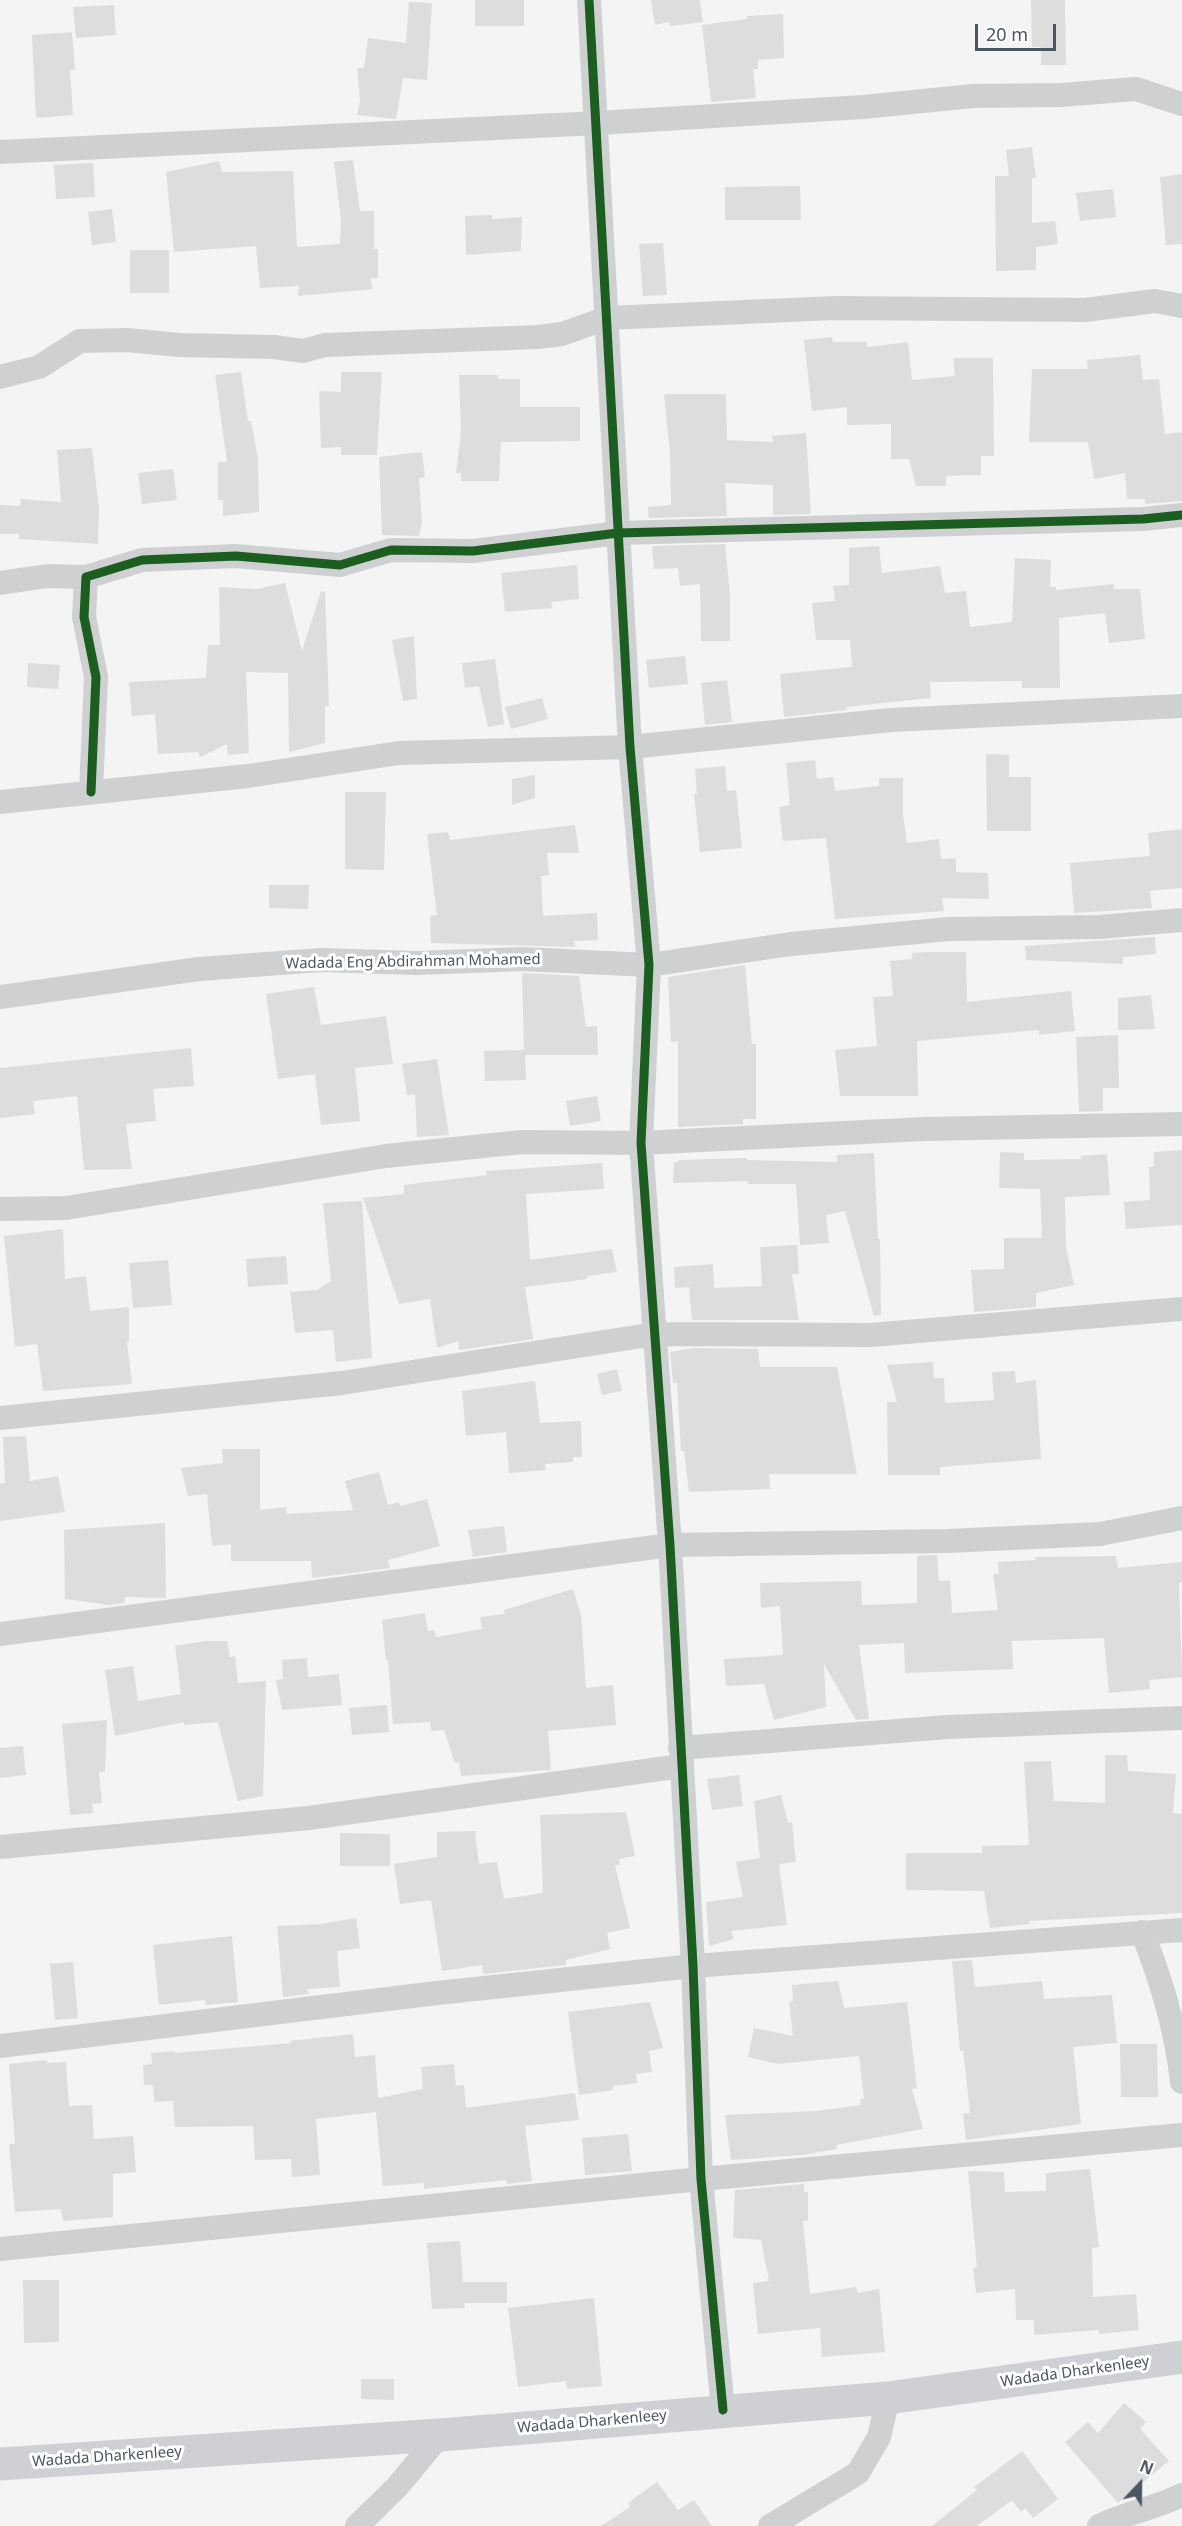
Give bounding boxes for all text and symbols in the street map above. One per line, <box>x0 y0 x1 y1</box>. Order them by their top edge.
scale bar <box>978 12 1059 50</box>
text: 20 m <box>986 22 1028 46</box>
street label: Wadada Eng Abdirahman Mohamed <box>285 951 541 973</box>
street label: Wadada Dharkenleey <box>999 2353 1151 2391</box>
street label: Wadada Dharkenleey <box>517 2406 667 2438</box>
street label: Wadada Dharkenleey <box>32 2443 182 2471</box>
north arrow <box>1110 2454 1170 2514</box>
text: N <box>1137 2455 1157 2480</box>

